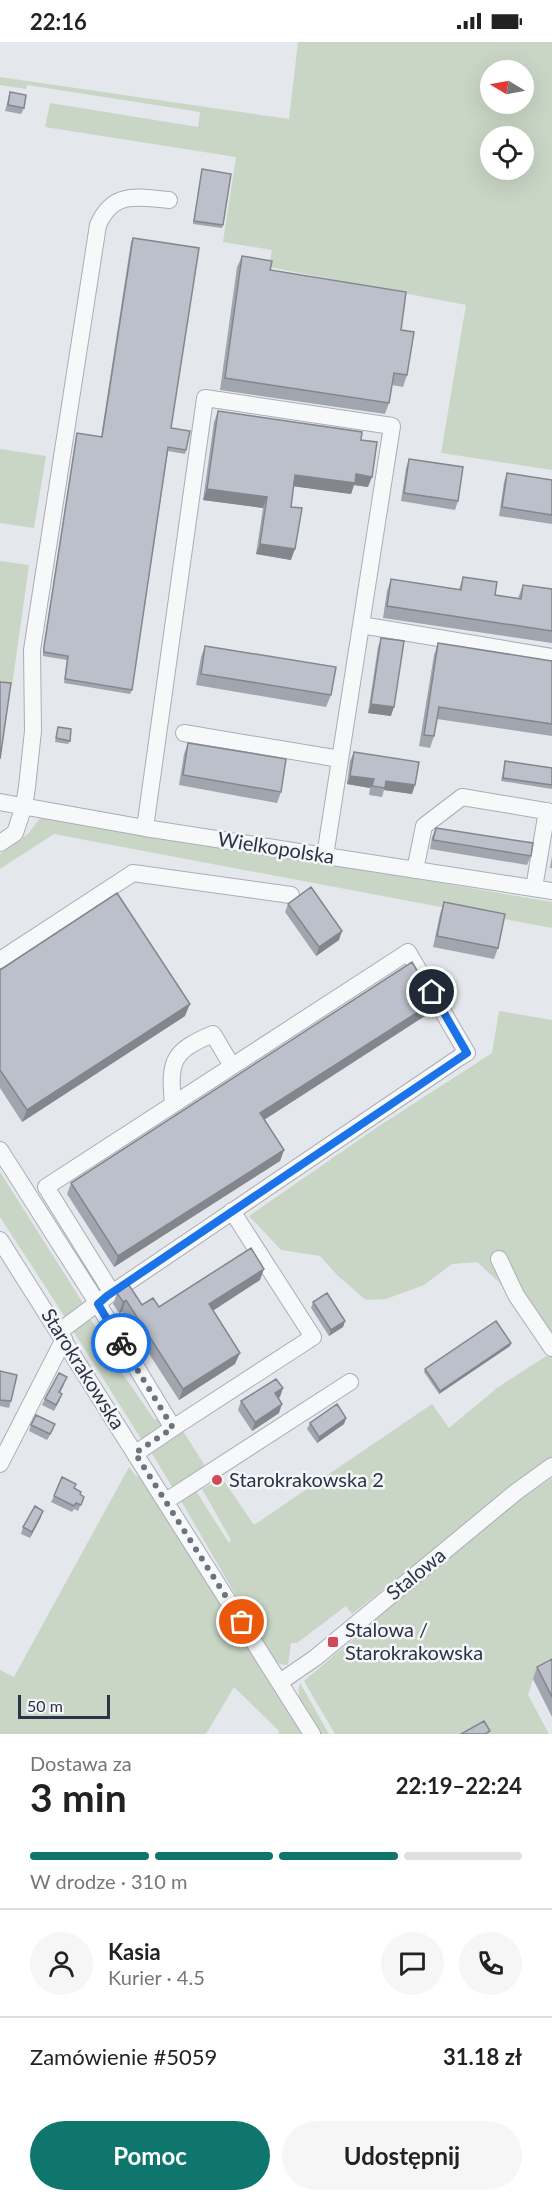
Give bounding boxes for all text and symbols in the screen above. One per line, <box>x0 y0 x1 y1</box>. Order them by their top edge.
text: 22:16 <box>30 8 87 35</box>
north arrow <box>480 60 534 114</box>
map controls <box>480 60 534 180</box>
button: locate <box>480 126 534 180</box>
street label: Wielkopolska <box>216 826 336 868</box>
pin <box>406 966 457 1017</box>
icon: home <box>415 975 448 1008</box>
street label: Starokrakowska <box>37 1304 131 1433</box>
courier <box>91 1313 151 1373</box>
icon: bike <box>105 1327 138 1360</box>
place label: Starokrakowska 2 <box>229 1467 384 1491</box>
marker: Starokrakowska 2 <box>210 1473 224 1487</box>
street label: Stalowa <box>381 1542 450 1604</box>
pin <box>216 1596 267 1647</box>
icon: bag <box>225 1605 258 1638</box>
place label: Stalowa / Starokrakowska <box>345 1617 483 1664</box>
marker: Stalowa / Starokrakowska <box>326 1635 340 1649</box>
scale bar <box>18 1692 110 1720</box>
text: 50 m <box>27 1696 63 1715</box>
text: Dostawa za <box>30 1751 132 1775</box>
text: 22:19–22:24 <box>396 1772 522 1799</box>
text: 3 min <box>30 1774 127 1820</box>
text: W drodze · 310 m <box>30 1869 187 1893</box>
button: person <box>30 1932 93 1995</box>
button: chat <box>381 1932 444 1995</box>
button: phone <box>459 1932 522 1995</box>
text: Kasia <box>108 1938 161 1965</box>
text: Kurier · 4.5 <box>108 1965 205 1989</box>
text: Zamówienie #5059 <box>30 2043 217 2070</box>
text: 31.18 zł <box>443 2043 522 2070</box>
button: Pomoc <box>30 2121 270 2190</box>
button: Udostępnij <box>282 2121 522 2190</box>

